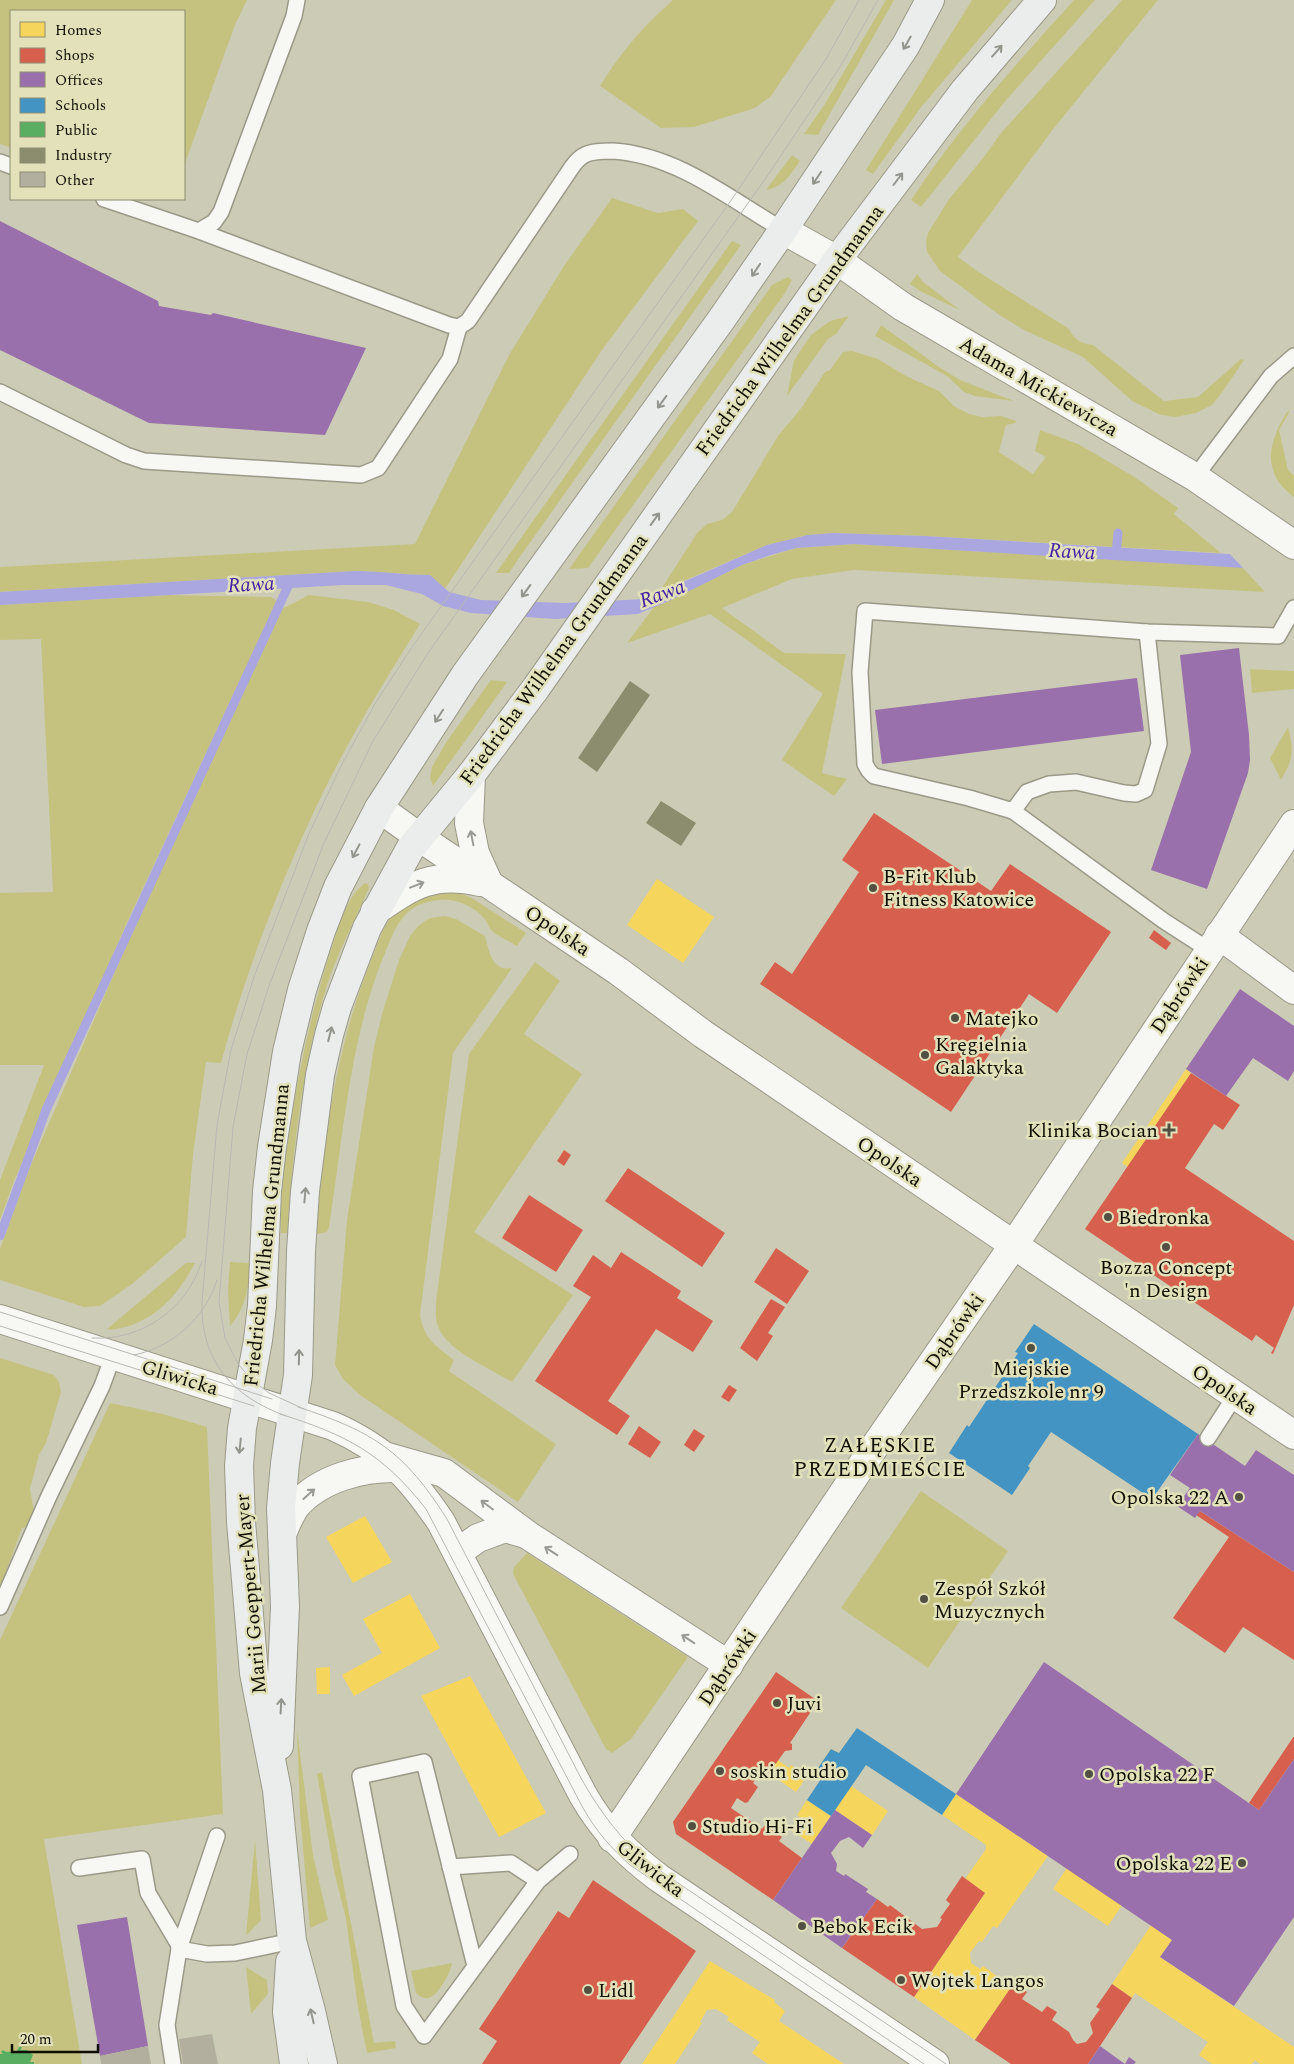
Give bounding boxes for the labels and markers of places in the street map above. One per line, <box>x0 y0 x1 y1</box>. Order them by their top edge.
place label: B-Fit Klub Fitness Katowice <box>883 862 1034 915</box>
marker: B-Fit Klub Fitness Katowice <box>867 882 879 894</box>
place label: Matejko <box>965 1004 1039 1034</box>
marker: Matejko <box>949 1012 961 1024</box>
place label: Kręgielnia Galaktyka <box>935 1030 1028 1083</box>
marker: Kręgielnia Galaktyka <box>919 1049 931 1061</box>
place label: Klinika Bocian <box>1027 1116 1158 1146</box>
marker: Klinika Bocian <box>1162 1123 1176 1137</box>
place label: Biedronka <box>1118 1203 1210 1233</box>
marker: Biedronka <box>1102 1211 1114 1223</box>
marker: Bozza Concept 'n Design <box>1160 1241 1172 1253</box>
place label: Bozza Concept 'n Design <box>1100 1253 1232 1306</box>
marker: Miejskie Przedszkole nr 9 <box>1025 1342 1037 1354</box>
place label: Miejskie Przedszkole nr 9 <box>958 1354 1104 1407</box>
place label: Opolska 22 A <box>1110 1483 1229 1513</box>
marker: Opolska 22 A <box>1233 1491 1245 1503</box>
place label: Zespół Szkół Muzycznych <box>934 1574 1046 1627</box>
marker: Zespół Szkół Muzycznych <box>918 1593 930 1605</box>
place label: Juvi <box>787 1689 822 1719</box>
marker: Juvi <box>771 1697 783 1709</box>
place label: soskin studio <box>730 1757 847 1787</box>
place label: Opolska 22 F <box>1099 1760 1215 1790</box>
marker: soskin studio <box>714 1765 726 1777</box>
marker: Opolska 22 F <box>1083 1768 1095 1780</box>
place label: Studio Hi-Fi <box>702 1812 813 1842</box>
marker: Studio Hi-Fi <box>686 1820 698 1832</box>
place label: Opolska 22 E <box>1115 1849 1232 1879</box>
marker: Opolska 22 E <box>1236 1857 1248 1869</box>
place label: Bebok Ecik <box>812 1912 913 1942</box>
marker: Bebok Ecik <box>796 1920 808 1932</box>
place label: Wojtek Langos <box>911 1966 1044 1996</box>
marker: Wojtek Langos <box>895 1974 907 1986</box>
place label: Lidl <box>598 1976 634 2006</box>
marker: Lidl <box>582 1984 594 1996</box>

